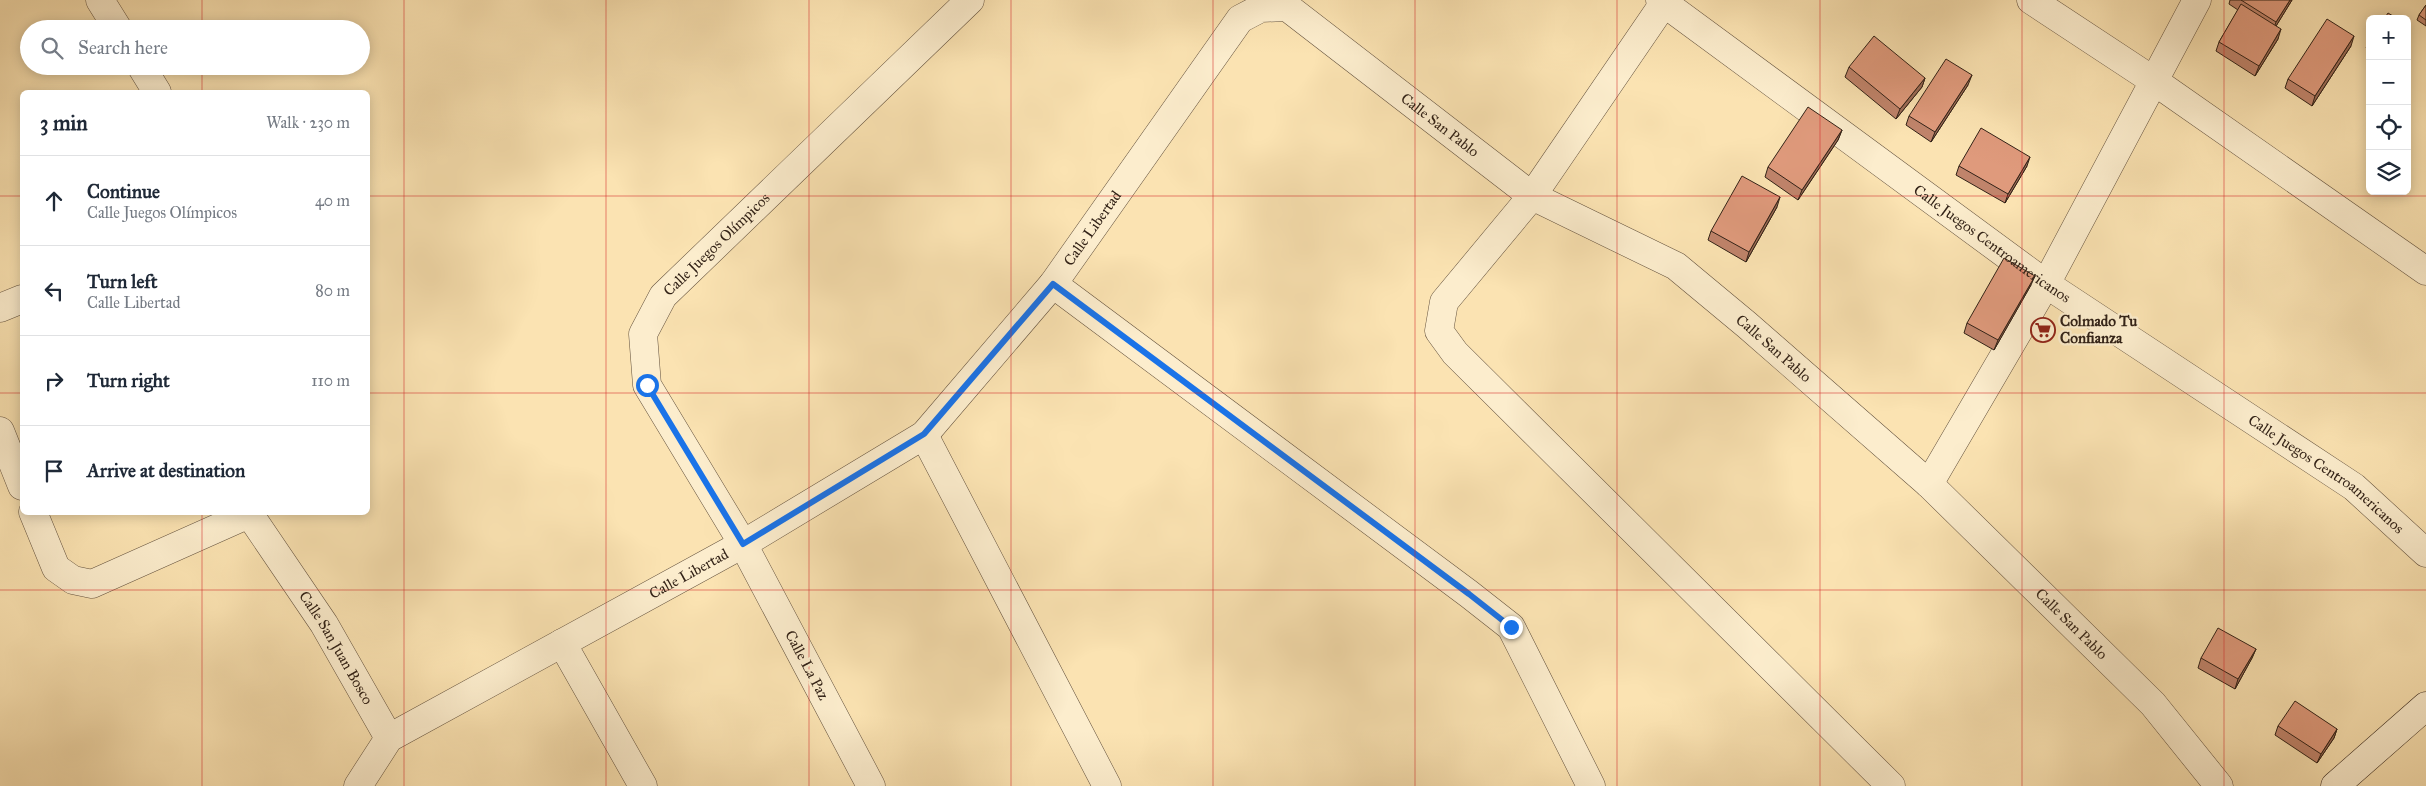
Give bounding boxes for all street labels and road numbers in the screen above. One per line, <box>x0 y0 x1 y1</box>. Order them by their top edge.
street label: Calle San Pablo <box>1397 89 1483 161</box>
street label: Calle Juegos Centroamericanos <box>1910 181 2074 307</box>
street label: Calle Libertad <box>1060 187 1125 269</box>
street label: Calle Juegos Olímpicos <box>660 189 774 300</box>
street label: Calle San Pablo <box>1732 311 1815 386</box>
street label: Calle Juegos Centroamericanos <box>2245 411 2408 537</box>
street label: Calle Libertad <box>646 545 732 603</box>
street label: Calle San Pablo <box>2032 585 2112 664</box>
street label: Calle San Juan Bosco <box>295 588 377 708</box>
street label: Calle La Paz <box>781 627 833 703</box>

